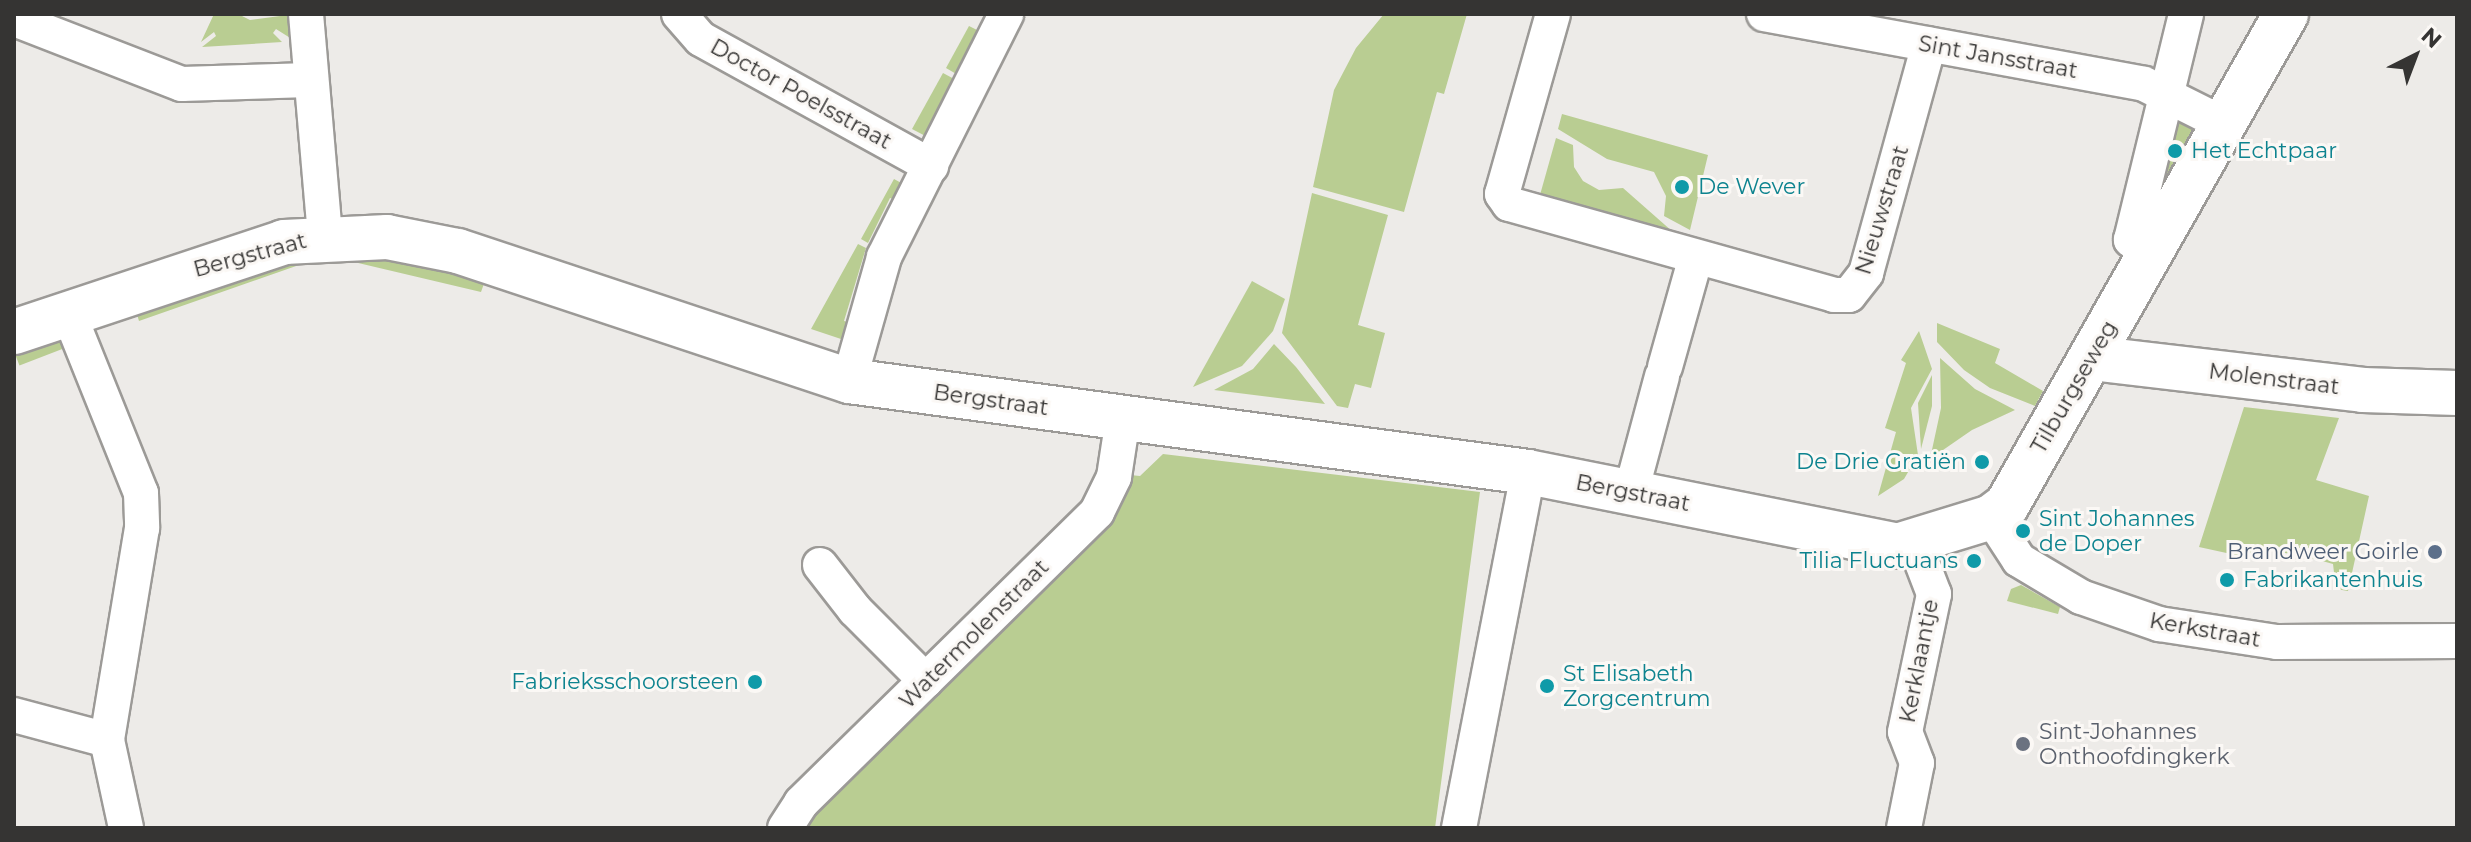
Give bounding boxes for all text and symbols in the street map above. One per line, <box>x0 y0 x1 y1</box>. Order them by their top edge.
north arrow <box>2375 16 2455 96</box>
text: N <box>2416 22 2447 54</box>
street label: Sint Jansstraat <box>1916 30 2080 84</box>
street label: Doctor Poelsstraat <box>706 33 896 155</box>
place label: Het Echtpaar <box>2191 138 2337 164</box>
street label: Nieuwstraat <box>1850 142 1914 278</box>
marker: Het Echtpaar <box>2166 142 2184 160</box>
place label: De Wever <box>1698 174 1805 200</box>
marker: De Wever <box>1673 178 1691 196</box>
street label: Bergstraat <box>191 227 309 283</box>
street label: Tilburgseweg <box>2025 316 2123 458</box>
street label: Molenstraat <box>2207 358 2341 400</box>
street label: Bergstraat <box>932 379 1050 421</box>
place label: De Drie Gratiën <box>1796 449 1966 475</box>
marker: De Drie Gratiën <box>1973 453 1991 471</box>
street label: Bergstraat <box>1574 469 1692 517</box>
place label: Sint Johannes de Doper <box>2039 505 2194 556</box>
marker: Sint Johannes de Doper <box>2014 522 2032 540</box>
place label: Brandweer Goirle <box>2227 539 2419 565</box>
marker: Brandweer Goirle <box>2426 543 2444 561</box>
place label: Tilia Fluctuans <box>1799 548 1958 574</box>
marker: Tilia Fluctuans <box>1965 552 1983 570</box>
street label: Watermolenstraat <box>894 554 1054 714</box>
place label: Fabrikantenhuis <box>2243 567 2423 593</box>
marker: Fabrikantenhuis <box>2218 571 2236 589</box>
street label: Kerklaantje <box>1894 597 1944 725</box>
street label: Kerkstraat <box>2147 607 2263 653</box>
place label: St Elisabeth Zorgcentrum <box>1563 660 1711 712</box>
place label: Fabrieksschoorsteen <box>511 669 739 695</box>
marker: Fabrieksschoorsteen <box>746 673 764 691</box>
marker: St Elisabeth Zorgcentrum <box>1538 677 1556 695</box>
place label: Sint-Johannes Onthoofdingkerk <box>2039 718 2230 770</box>
marker: Sint-Johannes Onthoofdingkerk <box>2014 735 2032 753</box>

